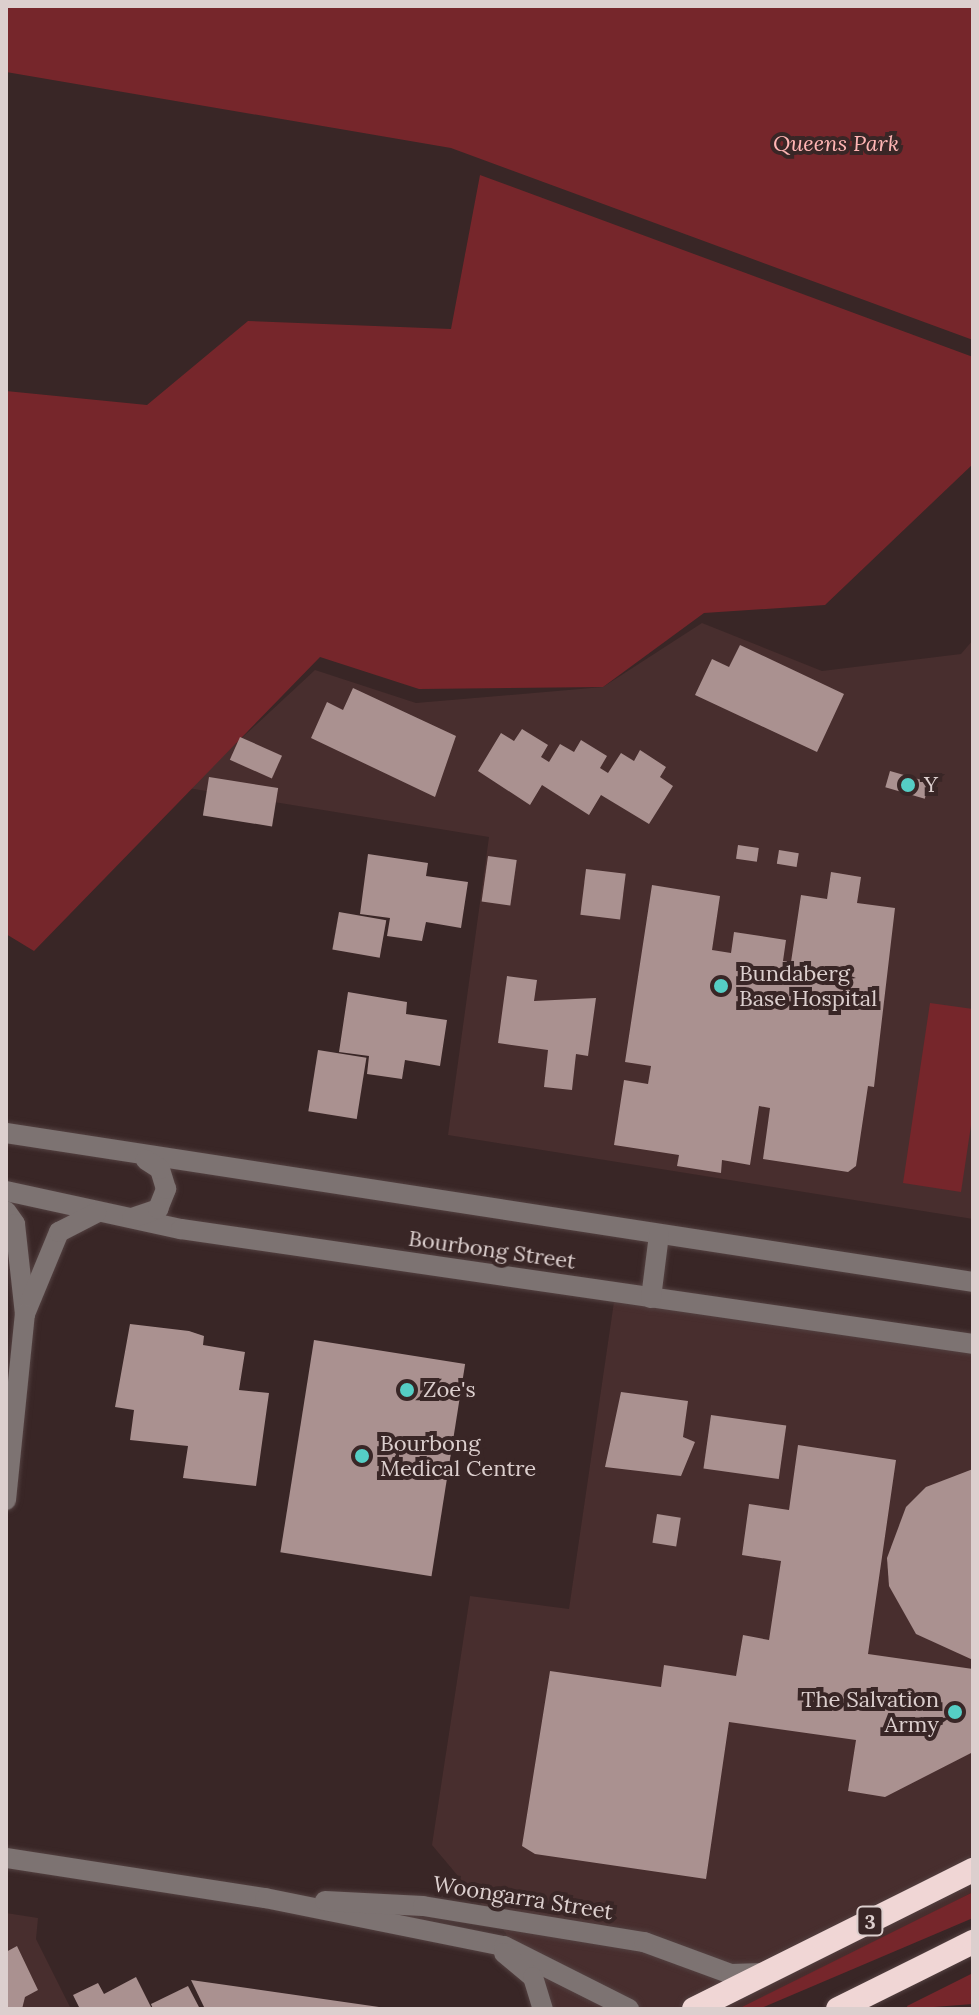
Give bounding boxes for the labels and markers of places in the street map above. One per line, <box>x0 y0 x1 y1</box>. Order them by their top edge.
place label: Y <box>924 772 938 798</box>
marker: Y <box>899 776 917 794</box>
place label: Bundaberg Base Hospital <box>739 960 877 1012</box>
marker: Bundaberg Base Hospital <box>710 975 732 997</box>
place label: Zoe's <box>423 1377 476 1403</box>
marker: Zoe's <box>398 1381 416 1399</box>
place label: Bourbong Medical Centre <box>380 1430 536 1482</box>
marker: Bourbong Medical Centre <box>351 1445 373 1467</box>
place label: The Salvation Army <box>801 1686 939 1738</box>
marker: The Salvation Army <box>946 1703 964 1721</box>

